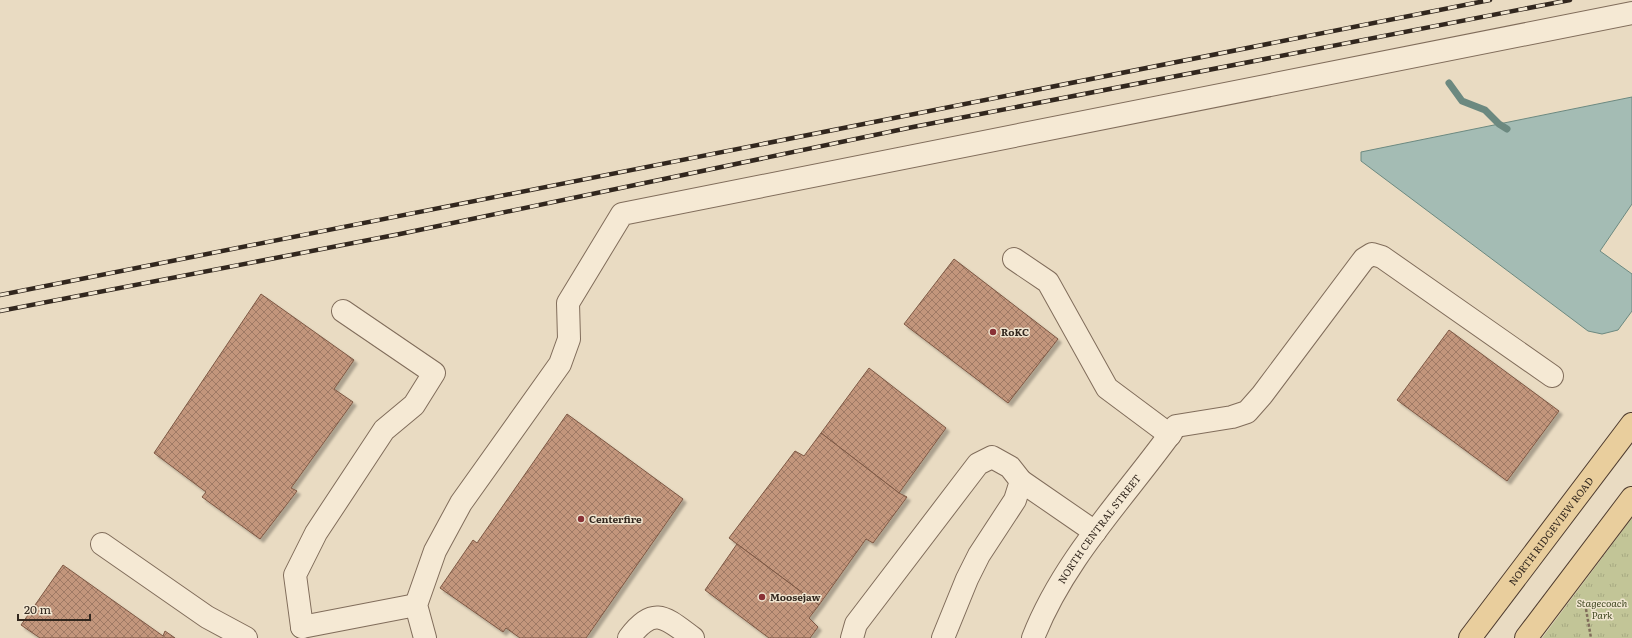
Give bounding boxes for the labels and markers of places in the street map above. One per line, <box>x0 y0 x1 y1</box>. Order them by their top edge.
place label: RoKC <box>1001 324 1029 339</box>
marker: RoKC <box>988 327 998 337</box>
place label: Centerfire <box>589 511 642 526</box>
marker: Centerfire <box>576 514 586 524</box>
place label: Moosejaw <box>770 589 820 604</box>
marker: Moosejaw <box>757 592 767 602</box>

